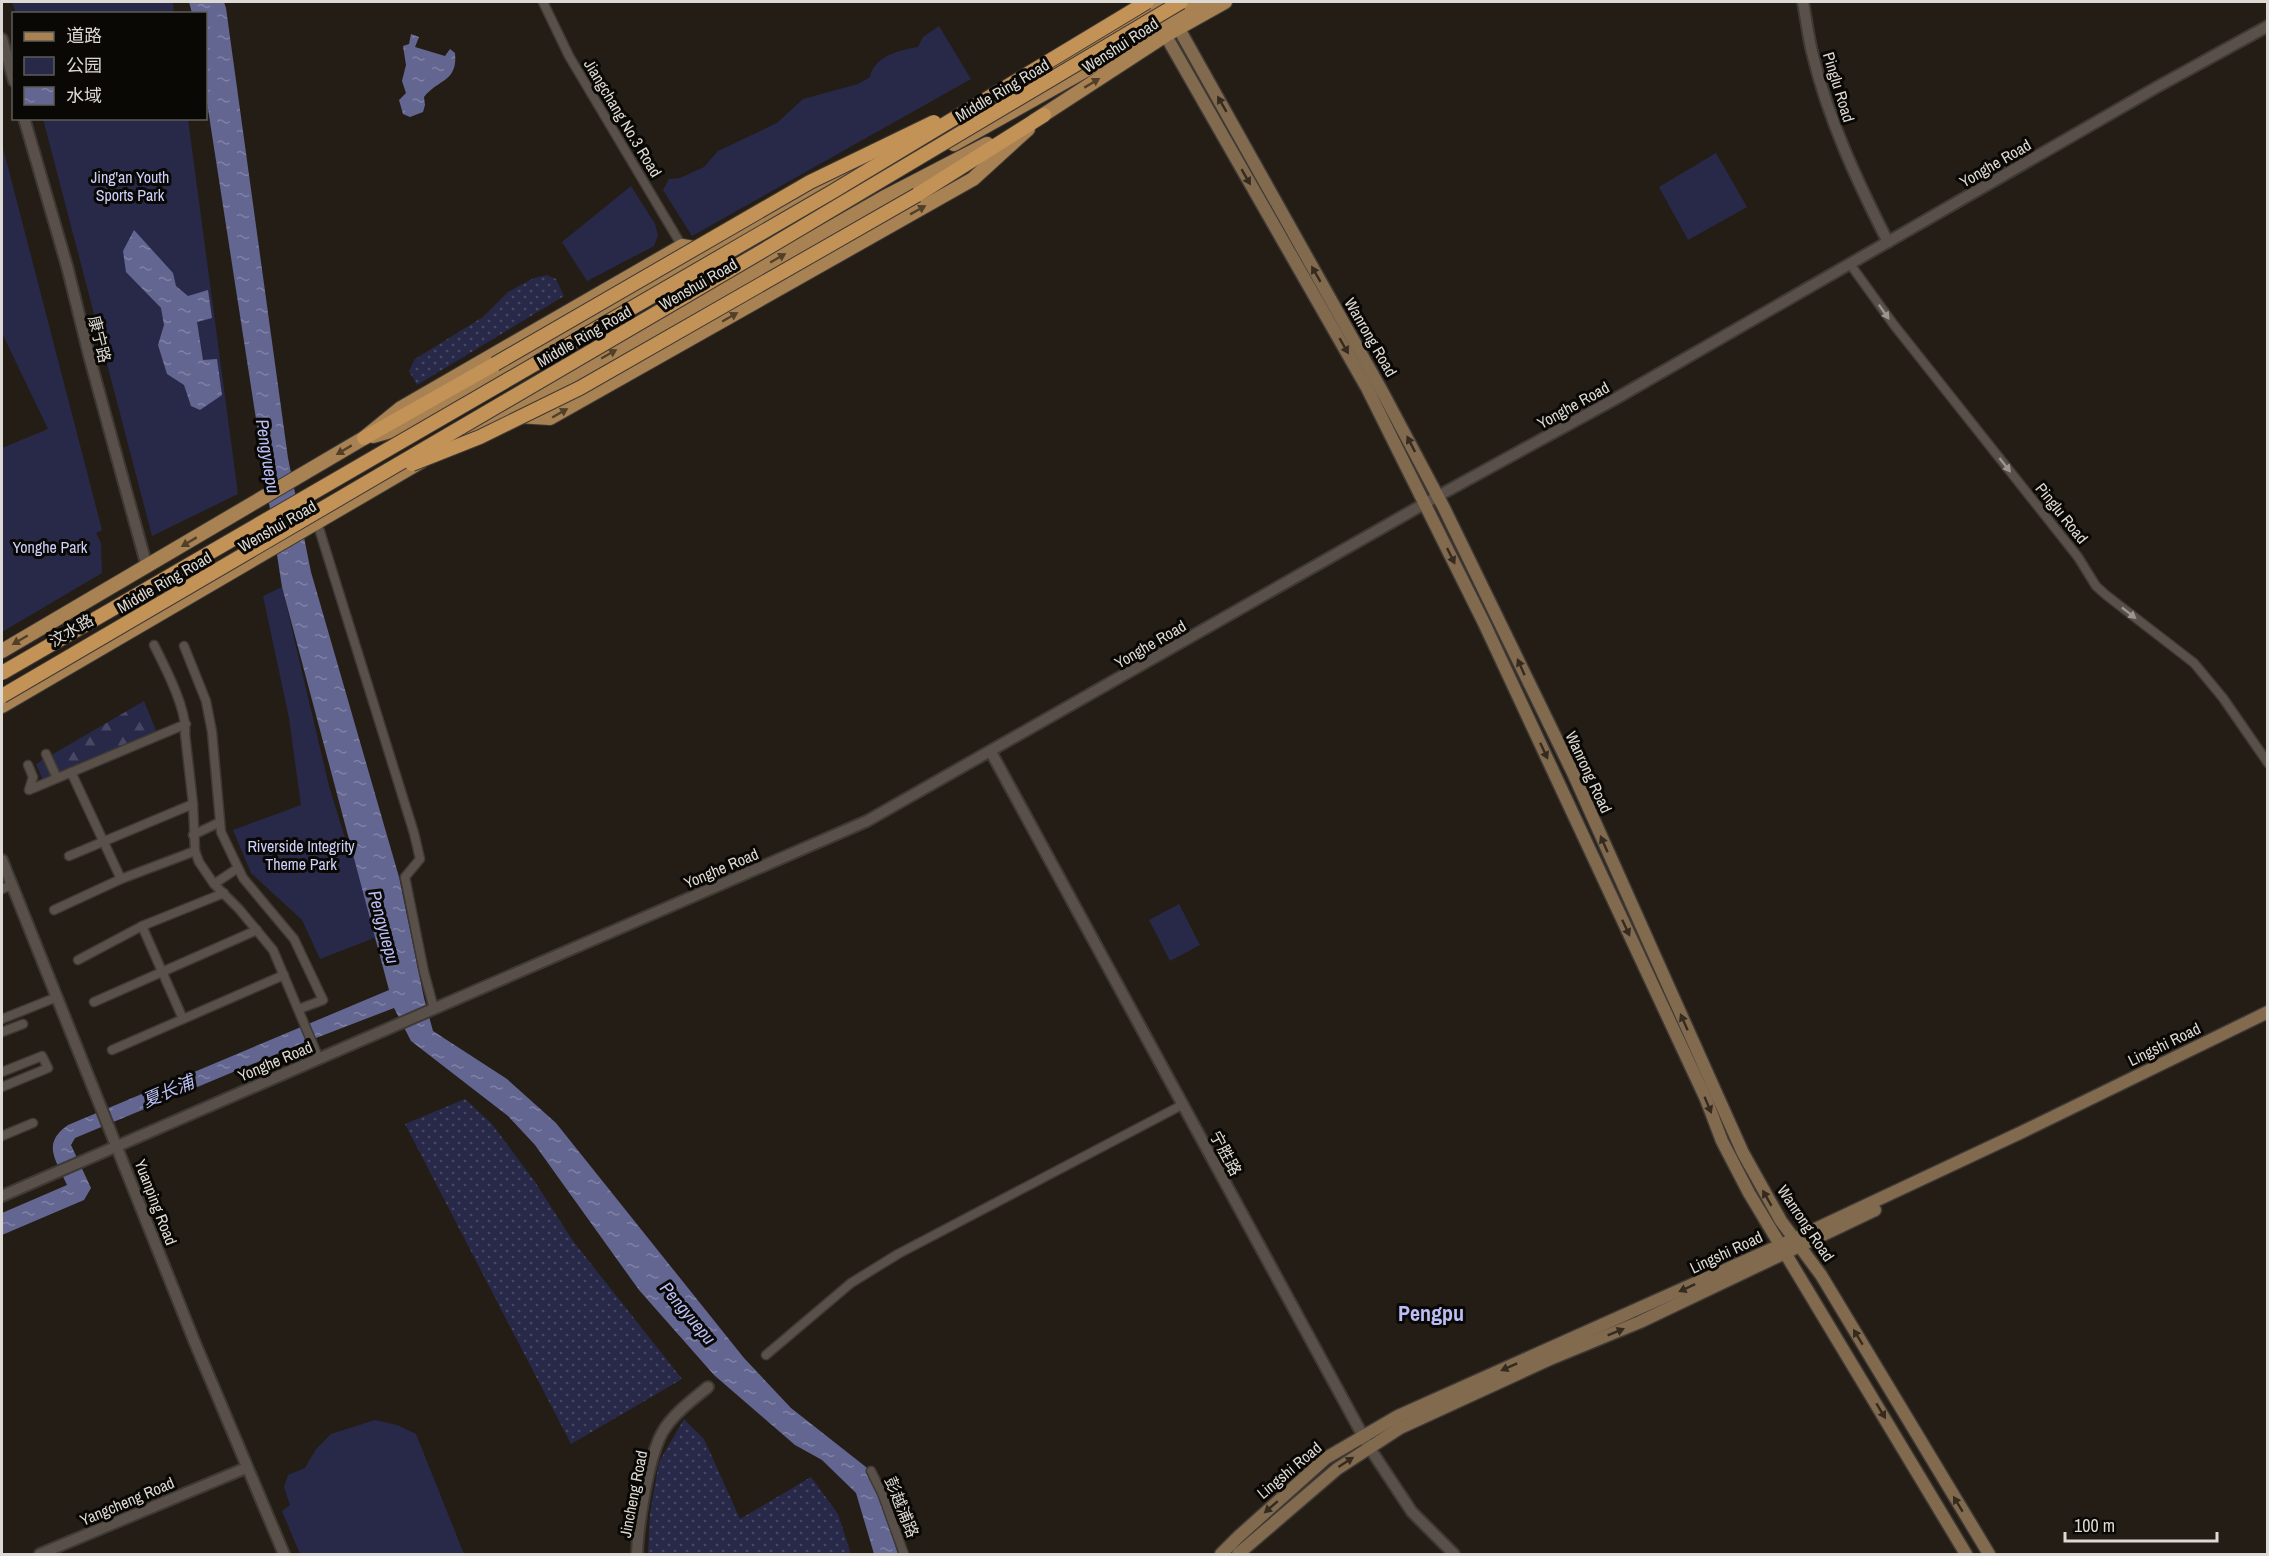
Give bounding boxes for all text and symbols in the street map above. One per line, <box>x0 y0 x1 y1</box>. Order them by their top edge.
legend <box>12 12 207 120</box>
street label: Wenshui Road <box>1078 12 1162 78</box>
text: 道路 <box>66 23 102 48</box>
street label: Pinglu Road <box>1818 49 1860 125</box>
text: 公园 <box>66 53 102 78</box>
street label: Middle Ring Road <box>951 53 1053 127</box>
street label: Jiangchang No.3 Road <box>579 55 667 181</box>
one-way arrow <box>1084 77 1100 88</box>
text: 水域 <box>66 83 102 108</box>
one-way arrow <box>1217 95 1227 112</box>
street label: Yonghe Road <box>1955 134 2035 192</box>
park label: Jing'an Youth Sports Park <box>91 166 169 206</box>
one-way arrow <box>1241 169 1252 185</box>
one-way arrow <box>910 205 927 215</box>
street label: Wenshui Road <box>655 253 741 315</box>
one-way arrow <box>770 253 787 263</box>
one-way arrow <box>1311 265 1321 282</box>
street label: Wanrong Road <box>1340 293 1402 381</box>
street label: Middle Ring Road <box>533 300 635 372</box>
one-way arrow <box>1878 303 1890 319</box>
one-way arrow <box>722 311 738 322</box>
street label: 康宁路 <box>84 313 116 365</box>
one-way arrow <box>1339 338 1349 355</box>
one-way arrow <box>601 349 617 360</box>
street label: Yonghe Road <box>1533 376 1613 434</box>
one-way arrow <box>552 408 569 418</box>
water label: Pengyuepu <box>250 417 286 495</box>
one-way arrow <box>1406 436 1416 453</box>
one-way arrow <box>335 445 352 455</box>
one-way arrow <box>1998 457 2011 473</box>
street label: Pinglu Road <box>2031 478 2093 548</box>
street label: Wenshui Road <box>234 495 320 557</box>
park label: Yonghe Park <box>13 536 88 558</box>
one-way arrow <box>180 537 197 547</box>
street label: Middle Ring Road <box>113 546 215 618</box>
one-way arrow <box>1447 547 1456 564</box>
one-way arrow <box>2122 607 2137 619</box>
street label: 汶水路 <box>45 608 97 652</box>
street label: Yonghe Road <box>1110 615 1190 673</box>
one-way arrow <box>12 634 29 644</box>
one-way arrow <box>1517 659 1526 676</box>
street label: Wanrong Road <box>1560 728 1618 816</box>
one-way arrow <box>1539 743 1548 760</box>
park label: Riverside Integrity Theme Park <box>247 835 355 875</box>
one-way arrow <box>1599 835 1608 853</box>
street label: Yonghe Road <box>680 842 762 894</box>
water label: Pengyuepu <box>362 888 406 966</box>
one-way arrow <box>1621 919 1631 937</box>
one-way arrow <box>1679 1013 1688 1031</box>
street label: Lingshi Road <box>2124 1017 2204 1071</box>
street label: Yonghe Road <box>234 1035 316 1087</box>
water label: 夏长浦 <box>138 1068 200 1113</box>
one-way arrow <box>1704 1096 1713 1114</box>
street label: 宁胜路 <box>1205 1127 1247 1179</box>
street label: Yuanping Road <box>130 1156 182 1248</box>
street label: Wanrong Road <box>1772 1180 1840 1266</box>
one-way arrow <box>1762 1190 1773 1206</box>
street label: Lingshi Road <box>1686 1226 1766 1278</box>
water label: Pengyuepu <box>654 1276 722 1350</box>
one-way arrow <box>1678 1283 1696 1293</box>
district label: Pengpu <box>1398 1298 1464 1328</box>
one-way arrow <box>1607 1327 1625 1336</box>
one-way arrow <box>1853 1328 1863 1345</box>
one-way arrow <box>1500 1362 1518 1372</box>
one-way arrow <box>1875 1403 1886 1419</box>
street label: Lingshi Road <box>1252 1436 1326 1504</box>
street label: Jincheng Road <box>614 1449 652 1539</box>
one-way arrow <box>1338 1456 1354 1468</box>
street label: Yangcheng Road <box>76 1471 178 1531</box>
street label: 彭越浦路 <box>880 1473 924 1541</box>
one-way arrow <box>1953 1496 1964 1512</box>
one-way arrow <box>1263 1500 1278 1514</box>
scale bar <box>2065 1505 2216 1543</box>
text: 100 m <box>2074 1513 2115 1538</box>

